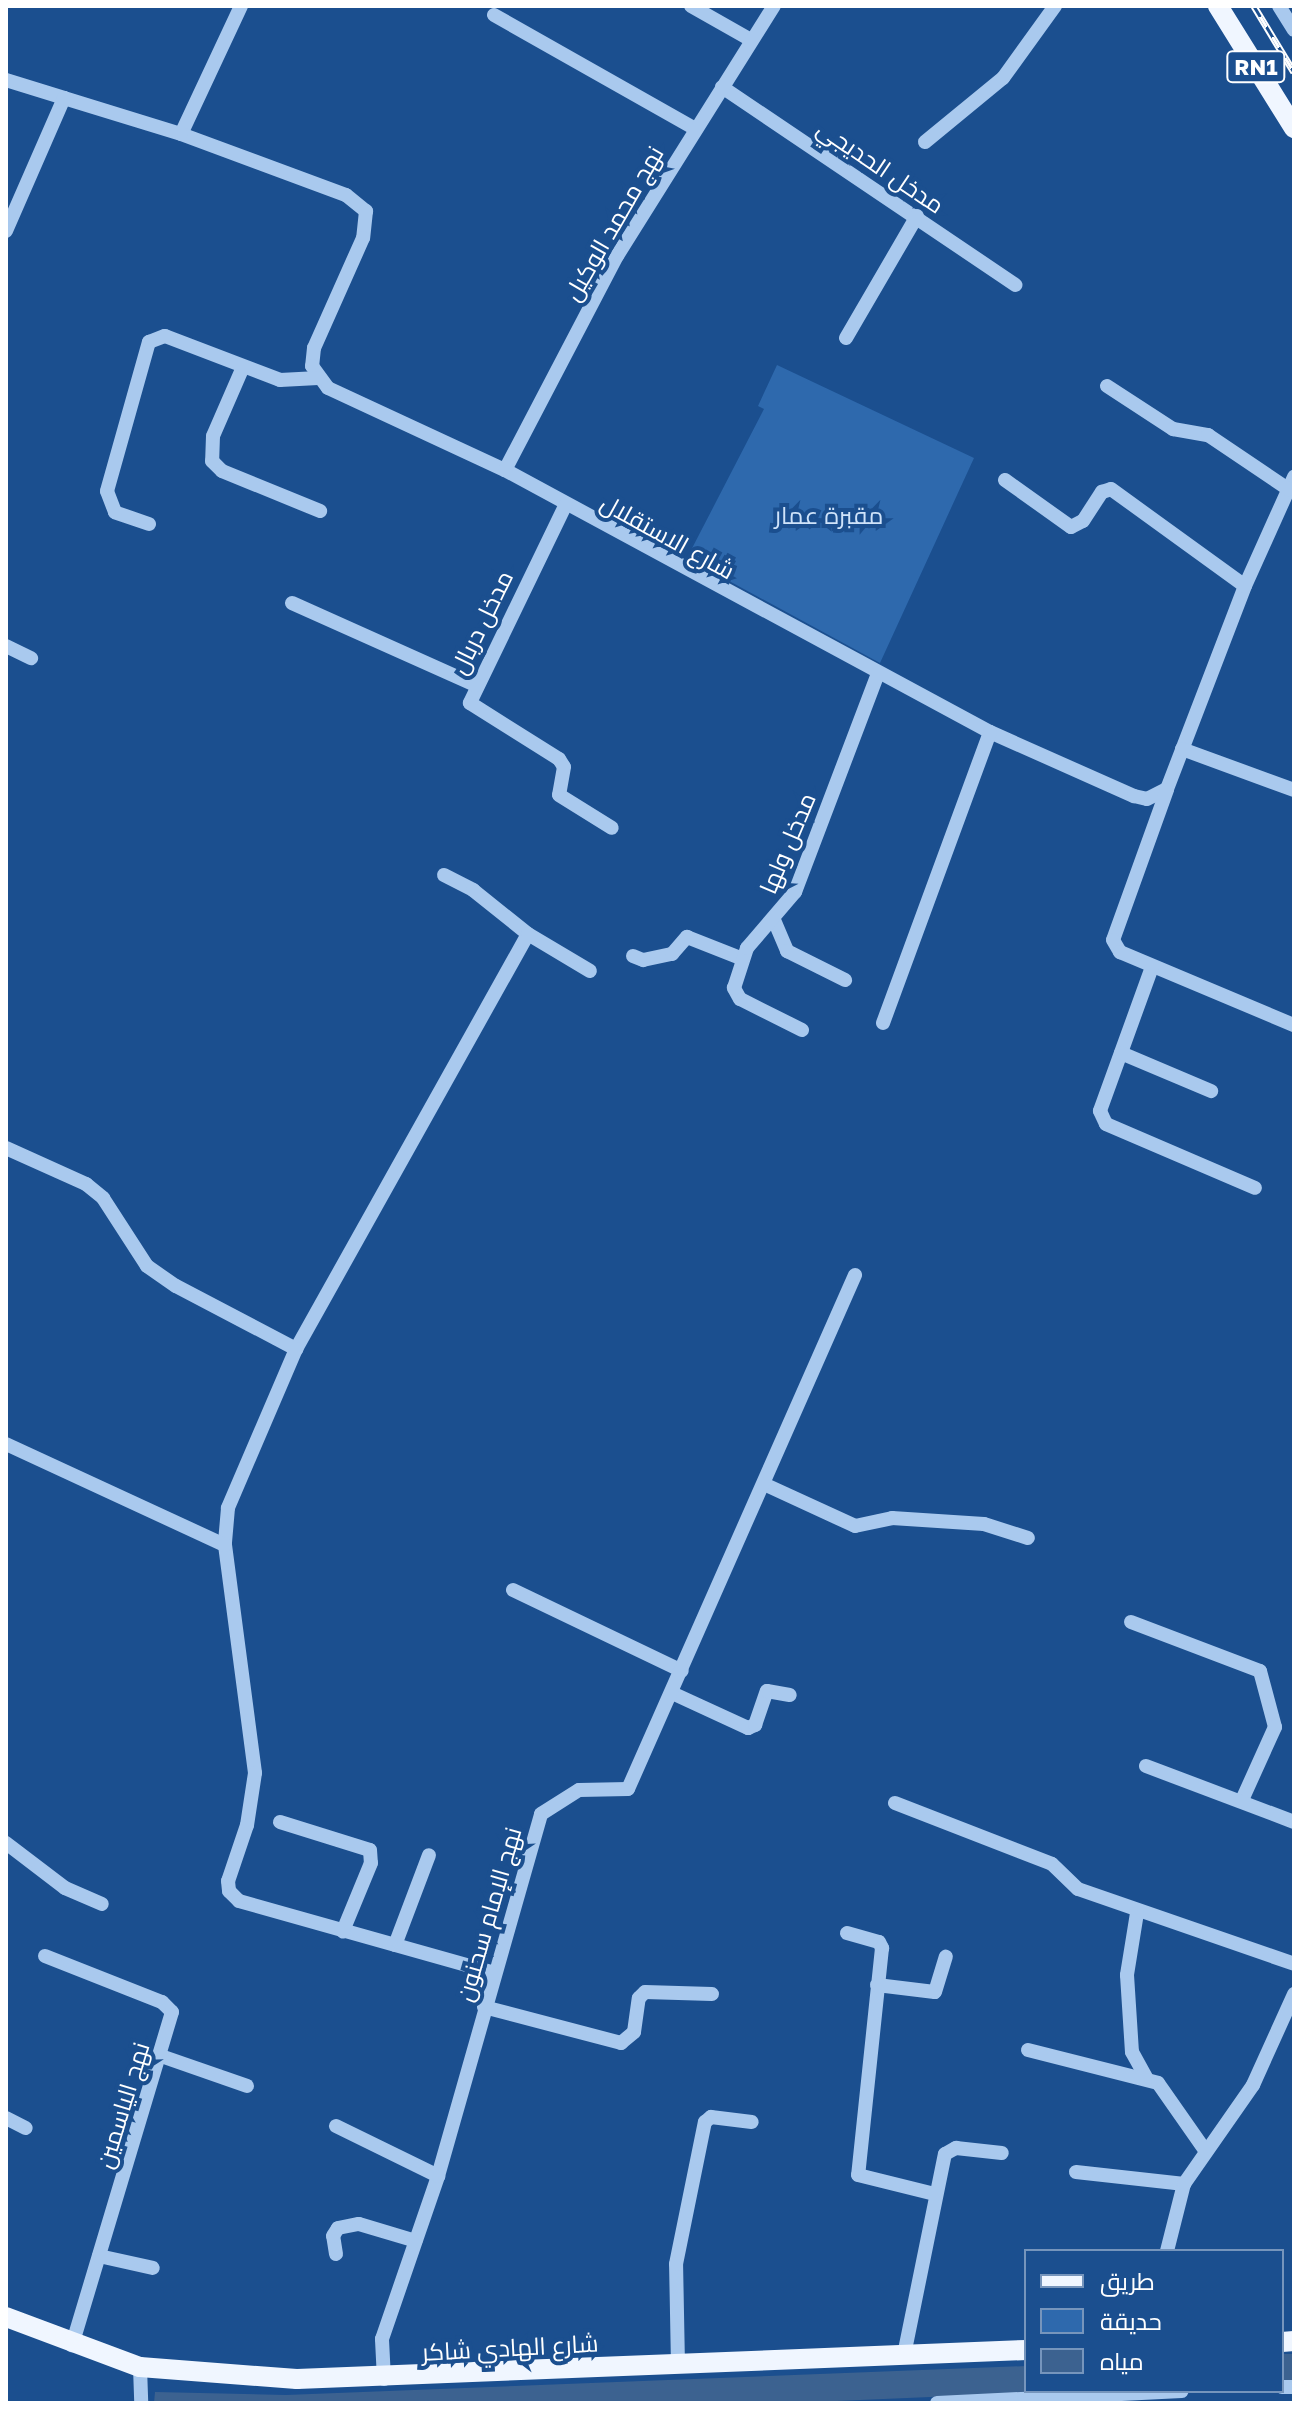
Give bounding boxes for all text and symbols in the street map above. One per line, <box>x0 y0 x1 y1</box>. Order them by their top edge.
road number: RN1 <box>1226 49 1286 85</box>
street label: مدخل الحديجي <box>812 113 950 219</box>
street label: نهج محمد الوكيل <box>557 140 669 306</box>
street label: شارع الاستقلال <box>596 487 740 585</box>
park label: مقبرة عمار <box>775 501 883 529</box>
street label: مدخل دربال <box>444 565 518 679</box>
street label: مدخل ولها <box>753 788 821 898</box>
street label: نهج الإمام سحنون <box>449 1824 527 2004</box>
street label: نهج الياسمين <box>89 2038 155 2172</box>
legend <box>1024 2249 1284 2393</box>
text: طريق <box>1100 2266 1155 2295</box>
text: حديقة <box>1100 2306 1162 2335</box>
street label: شارع الهادي شاكر <box>421 2328 599 2366</box>
text: مياه <box>1100 2346 1144 2375</box>

